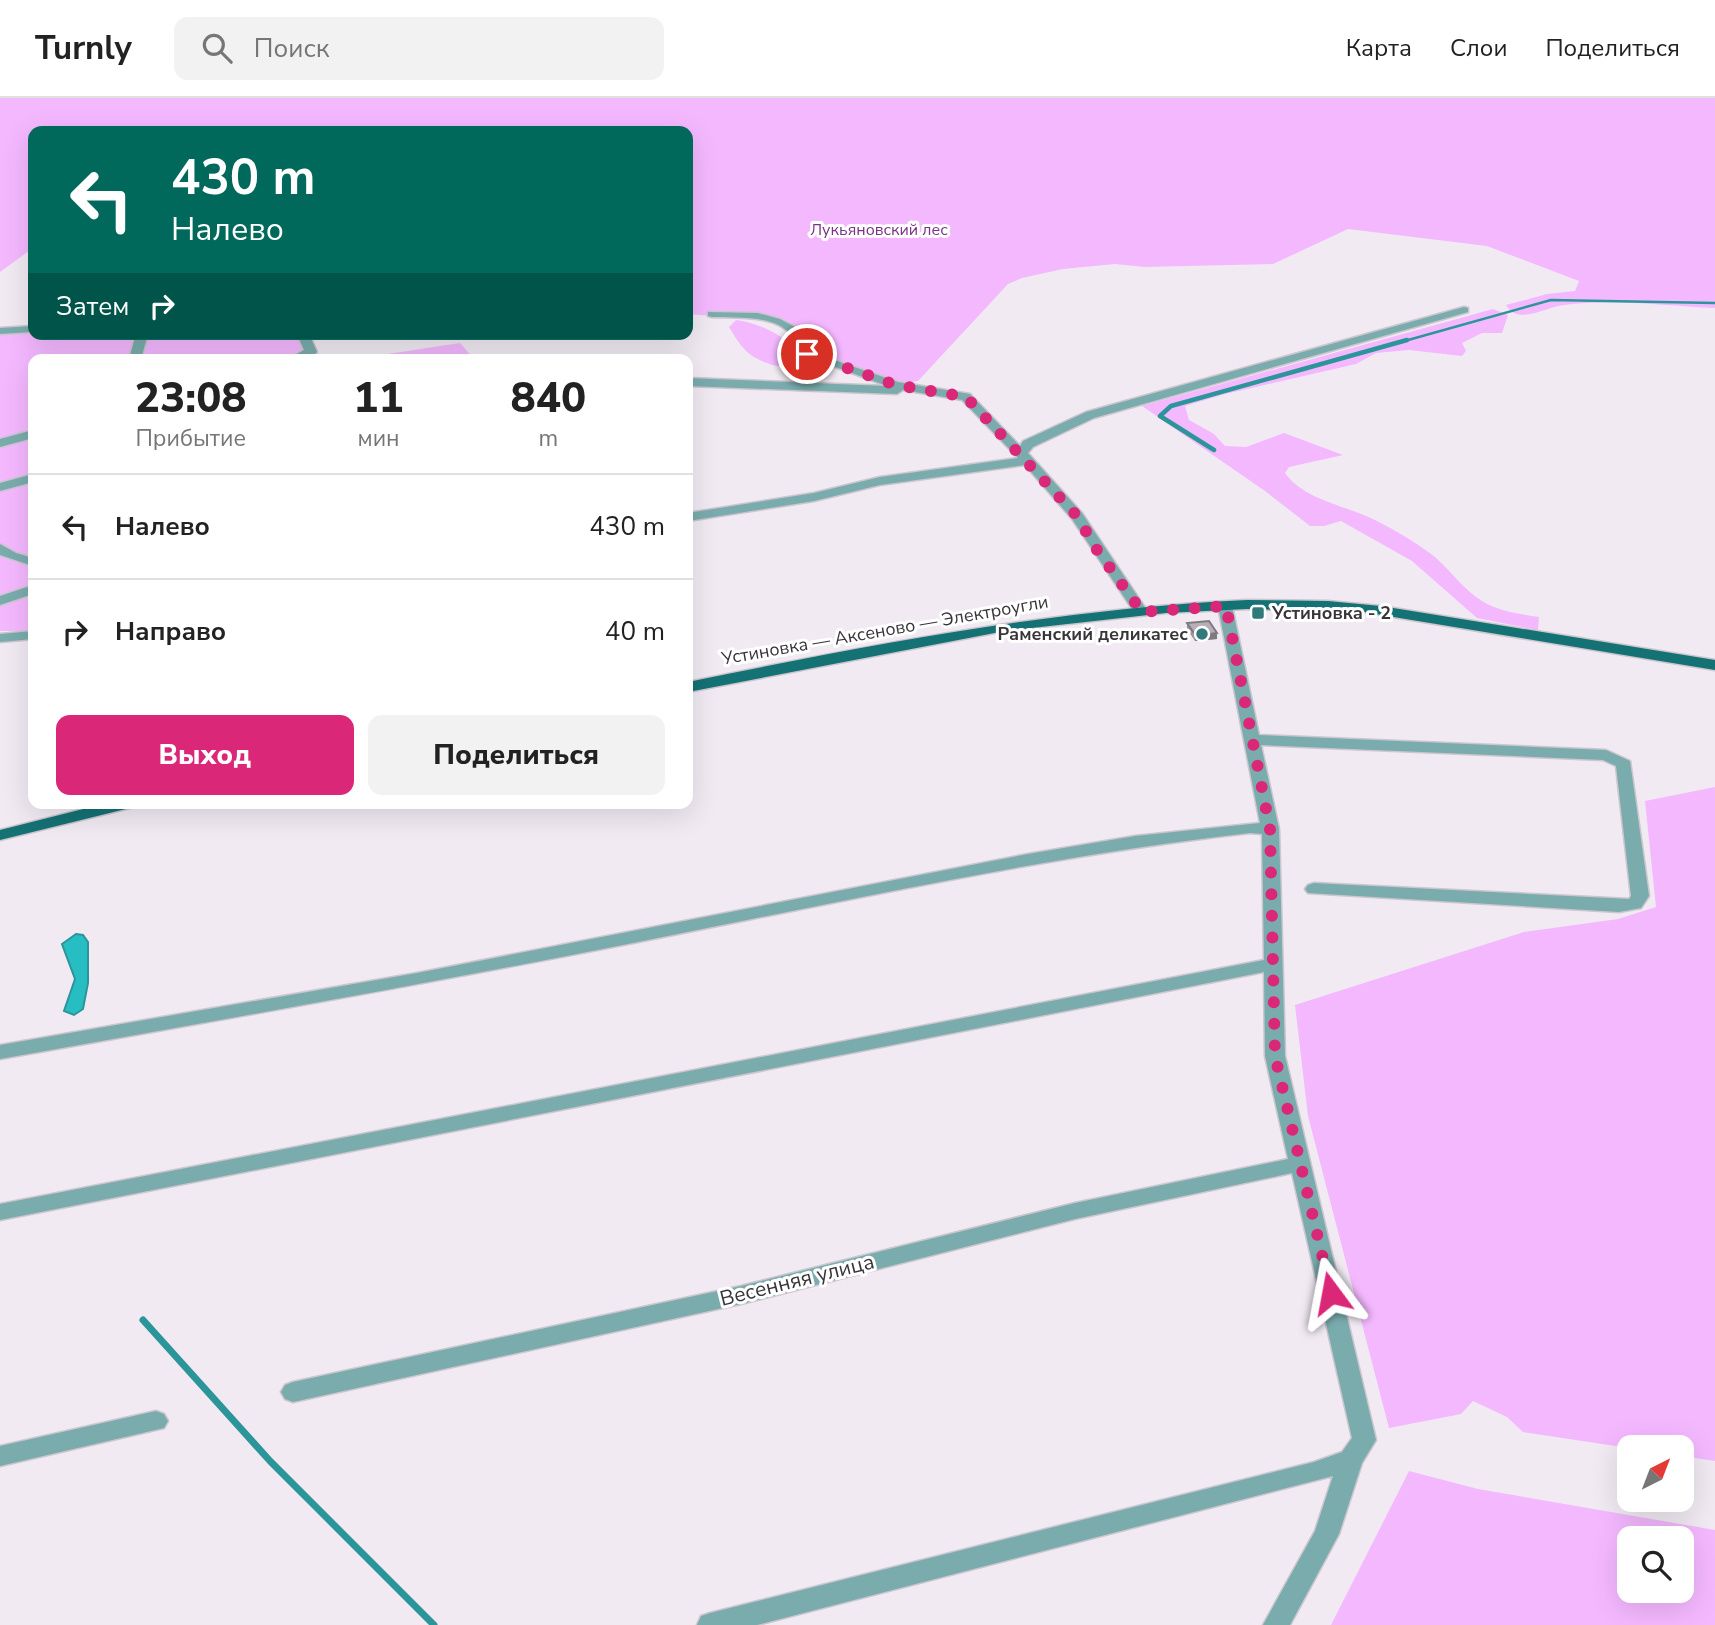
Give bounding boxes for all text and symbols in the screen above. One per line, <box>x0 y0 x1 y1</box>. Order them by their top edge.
search box <box>174 17 664 80</box>
text: Turnly <box>35 26 132 71</box>
icon: search <box>198 29 236 67</box>
text: Поиск <box>254 31 329 66</box>
text: Карта <box>1346 32 1412 64</box>
text: Слои <box>1450 32 1507 64</box>
text: Поделиться <box>1545 32 1680 64</box>
text: 430 m <box>171 144 315 211</box>
icon: left <box>56 154 147 245</box>
text: Налево <box>171 208 284 251</box>
park label: Лукьяновский лес <box>810 219 948 241</box>
icon: right <box>143 287 181 325</box>
text: Затем <box>56 289 129 324</box>
pin <box>777 324 837 384</box>
icon: arrive <box>788 335 826 373</box>
text: 23:08 <box>135 370 247 427</box>
text: 11 <box>353 370 404 427</box>
text: 840 <box>511 370 586 427</box>
text: Прибытие <box>135 423 246 454</box>
text: мин <box>358 423 400 454</box>
text: m <box>539 423 558 454</box>
icon: left <box>56 508 94 546</box>
text: Налево <box>115 509 210 544</box>
text: 430 m <box>589 509 665 544</box>
street label: Устиновка — Аксеново — Электроугли <box>719 589 1050 671</box>
place label: Устиновка - 2 <box>1271 601 1391 625</box>
marker: Устиновка - 2 <box>1250 605 1266 621</box>
icon: right <box>56 613 94 651</box>
text: Направо <box>115 614 226 649</box>
text: 40 m <box>605 614 665 649</box>
place label: Раменский деликатес <box>998 622 1188 646</box>
marker: Раменский деликатес <box>1194 626 1210 642</box>
button: Выход <box>56 715 354 795</box>
button: Поделиться <box>368 715 665 795</box>
street label: Весенняя улица <box>717 1247 877 1313</box>
position arrow <box>1294 1256 1368 1330</box>
north arrow <box>1617 1435 1694 1512</box>
map controls <box>1617 1435 1694 1603</box>
button: search <box>1617 1526 1694 1603</box>

